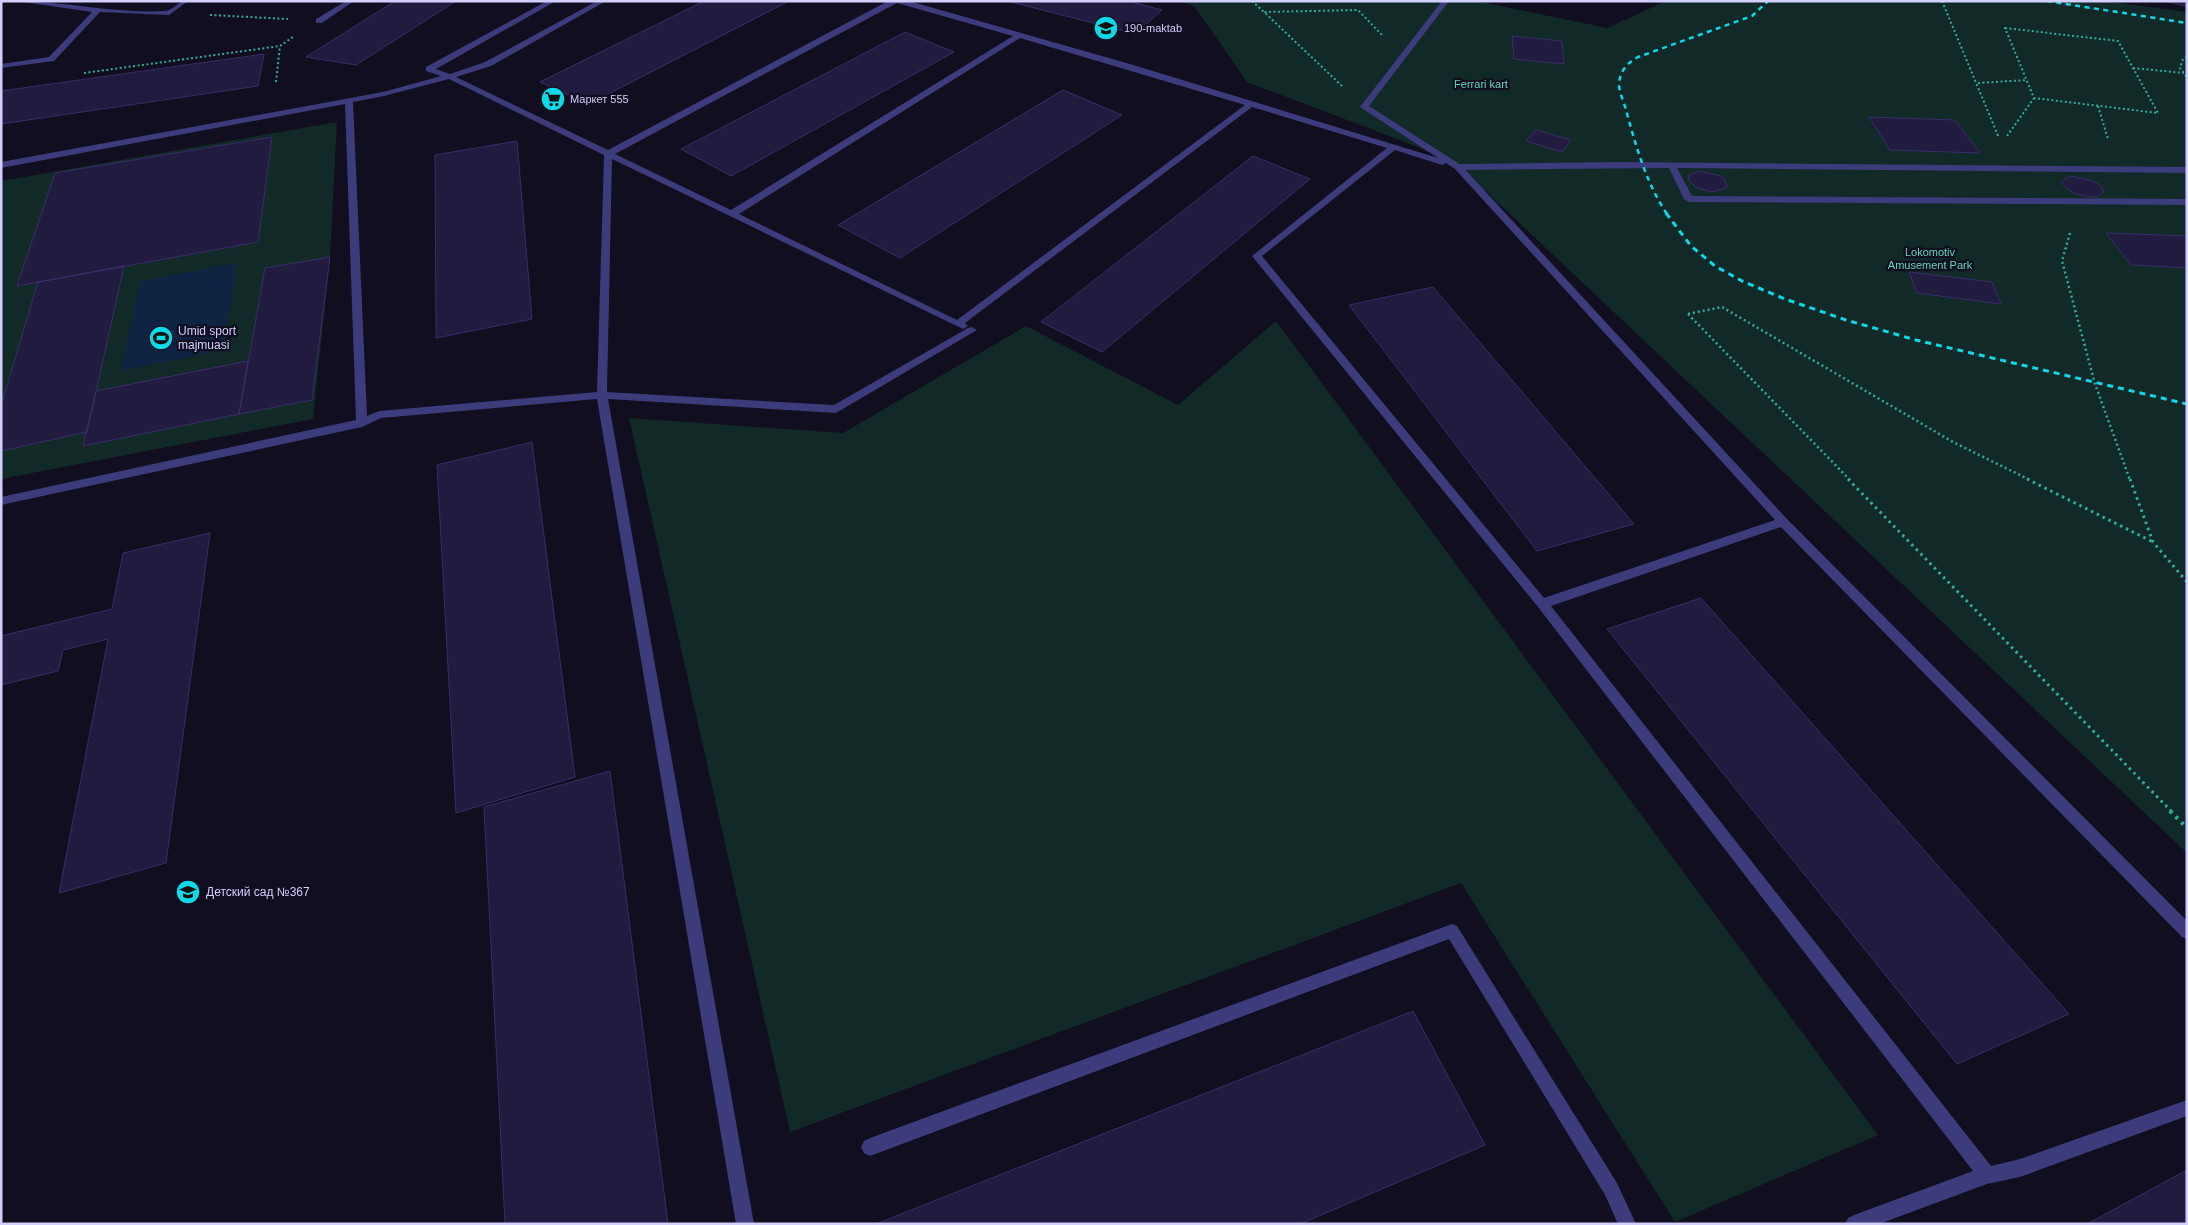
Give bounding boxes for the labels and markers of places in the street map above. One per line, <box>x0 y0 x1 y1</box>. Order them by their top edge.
school or university icon: 190-maktab <box>1093 15 1119 41</box>
place label: 190-maktab <box>1124 22 1182 34</box>
supermarket icon: Маркет 555 <box>540 86 566 112</box>
place label: Маркет 555 <box>570 93 629 105</box>
place label: Umid sport majmuasi <box>178 324 237 352</box>
sports icon: Umid sport majmuasi <box>148 325 174 351</box>
school or university icon: Детский сад №367 <box>175 879 201 905</box>
place label: Детский сад №367 <box>206 885 310 899</box>

